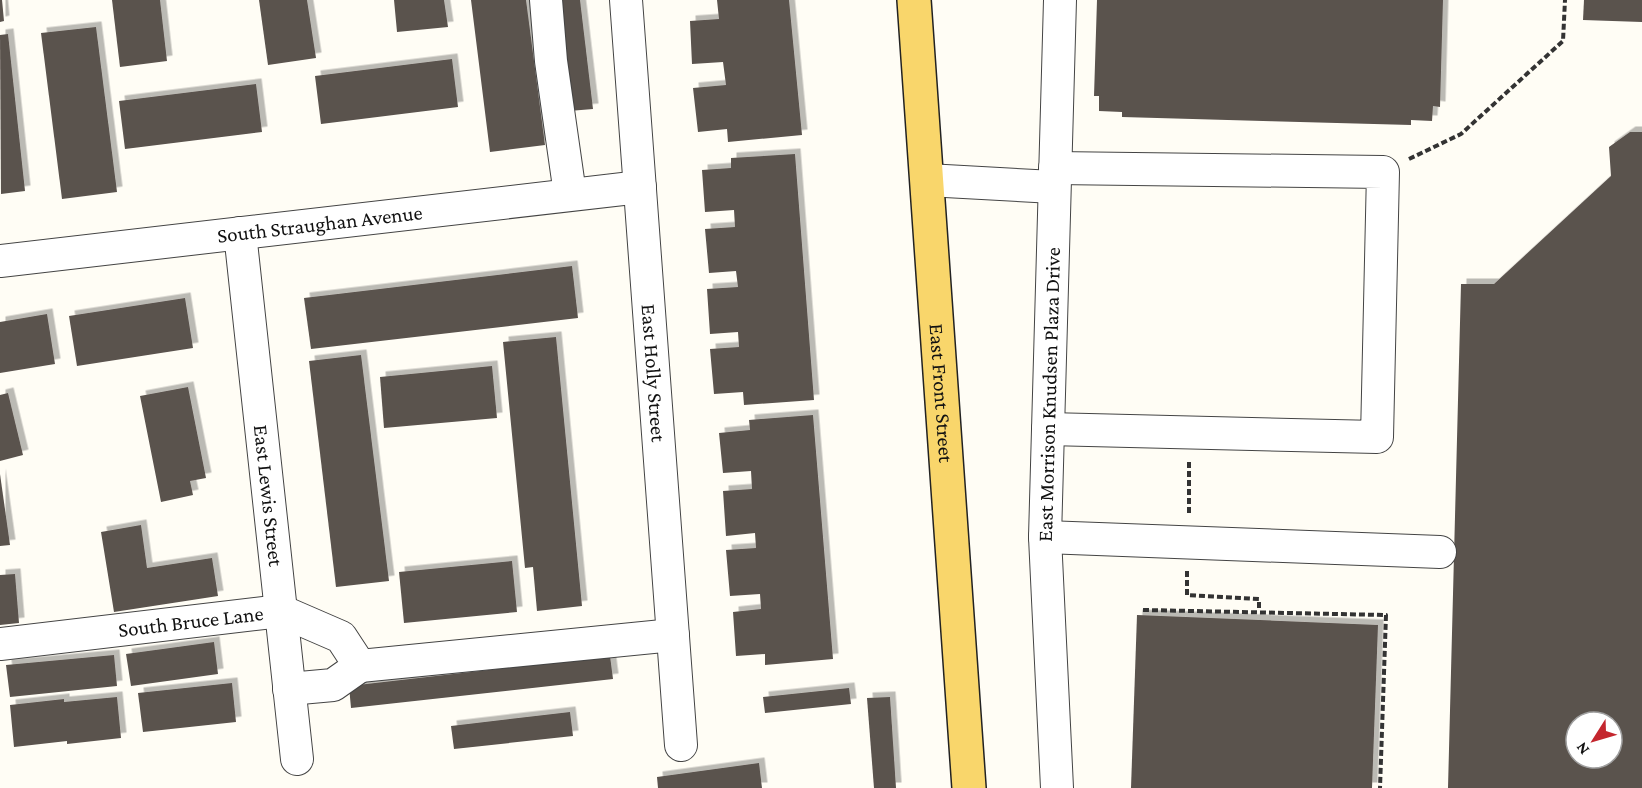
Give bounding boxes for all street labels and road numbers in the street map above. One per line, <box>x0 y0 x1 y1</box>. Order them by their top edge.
street label: South Straughan Avenue <box>216 200 424 248</box>
street label: East Morrison Knudsen Plaza Drive <box>1033 247 1065 542</box>
street label: East Holly Street <box>636 303 671 444</box>
street label: East Front Street <box>925 323 958 464</box>
street label: East Lewis Street <box>249 423 288 569</box>
street label: South Bruce Lane <box>117 601 265 642</box>

